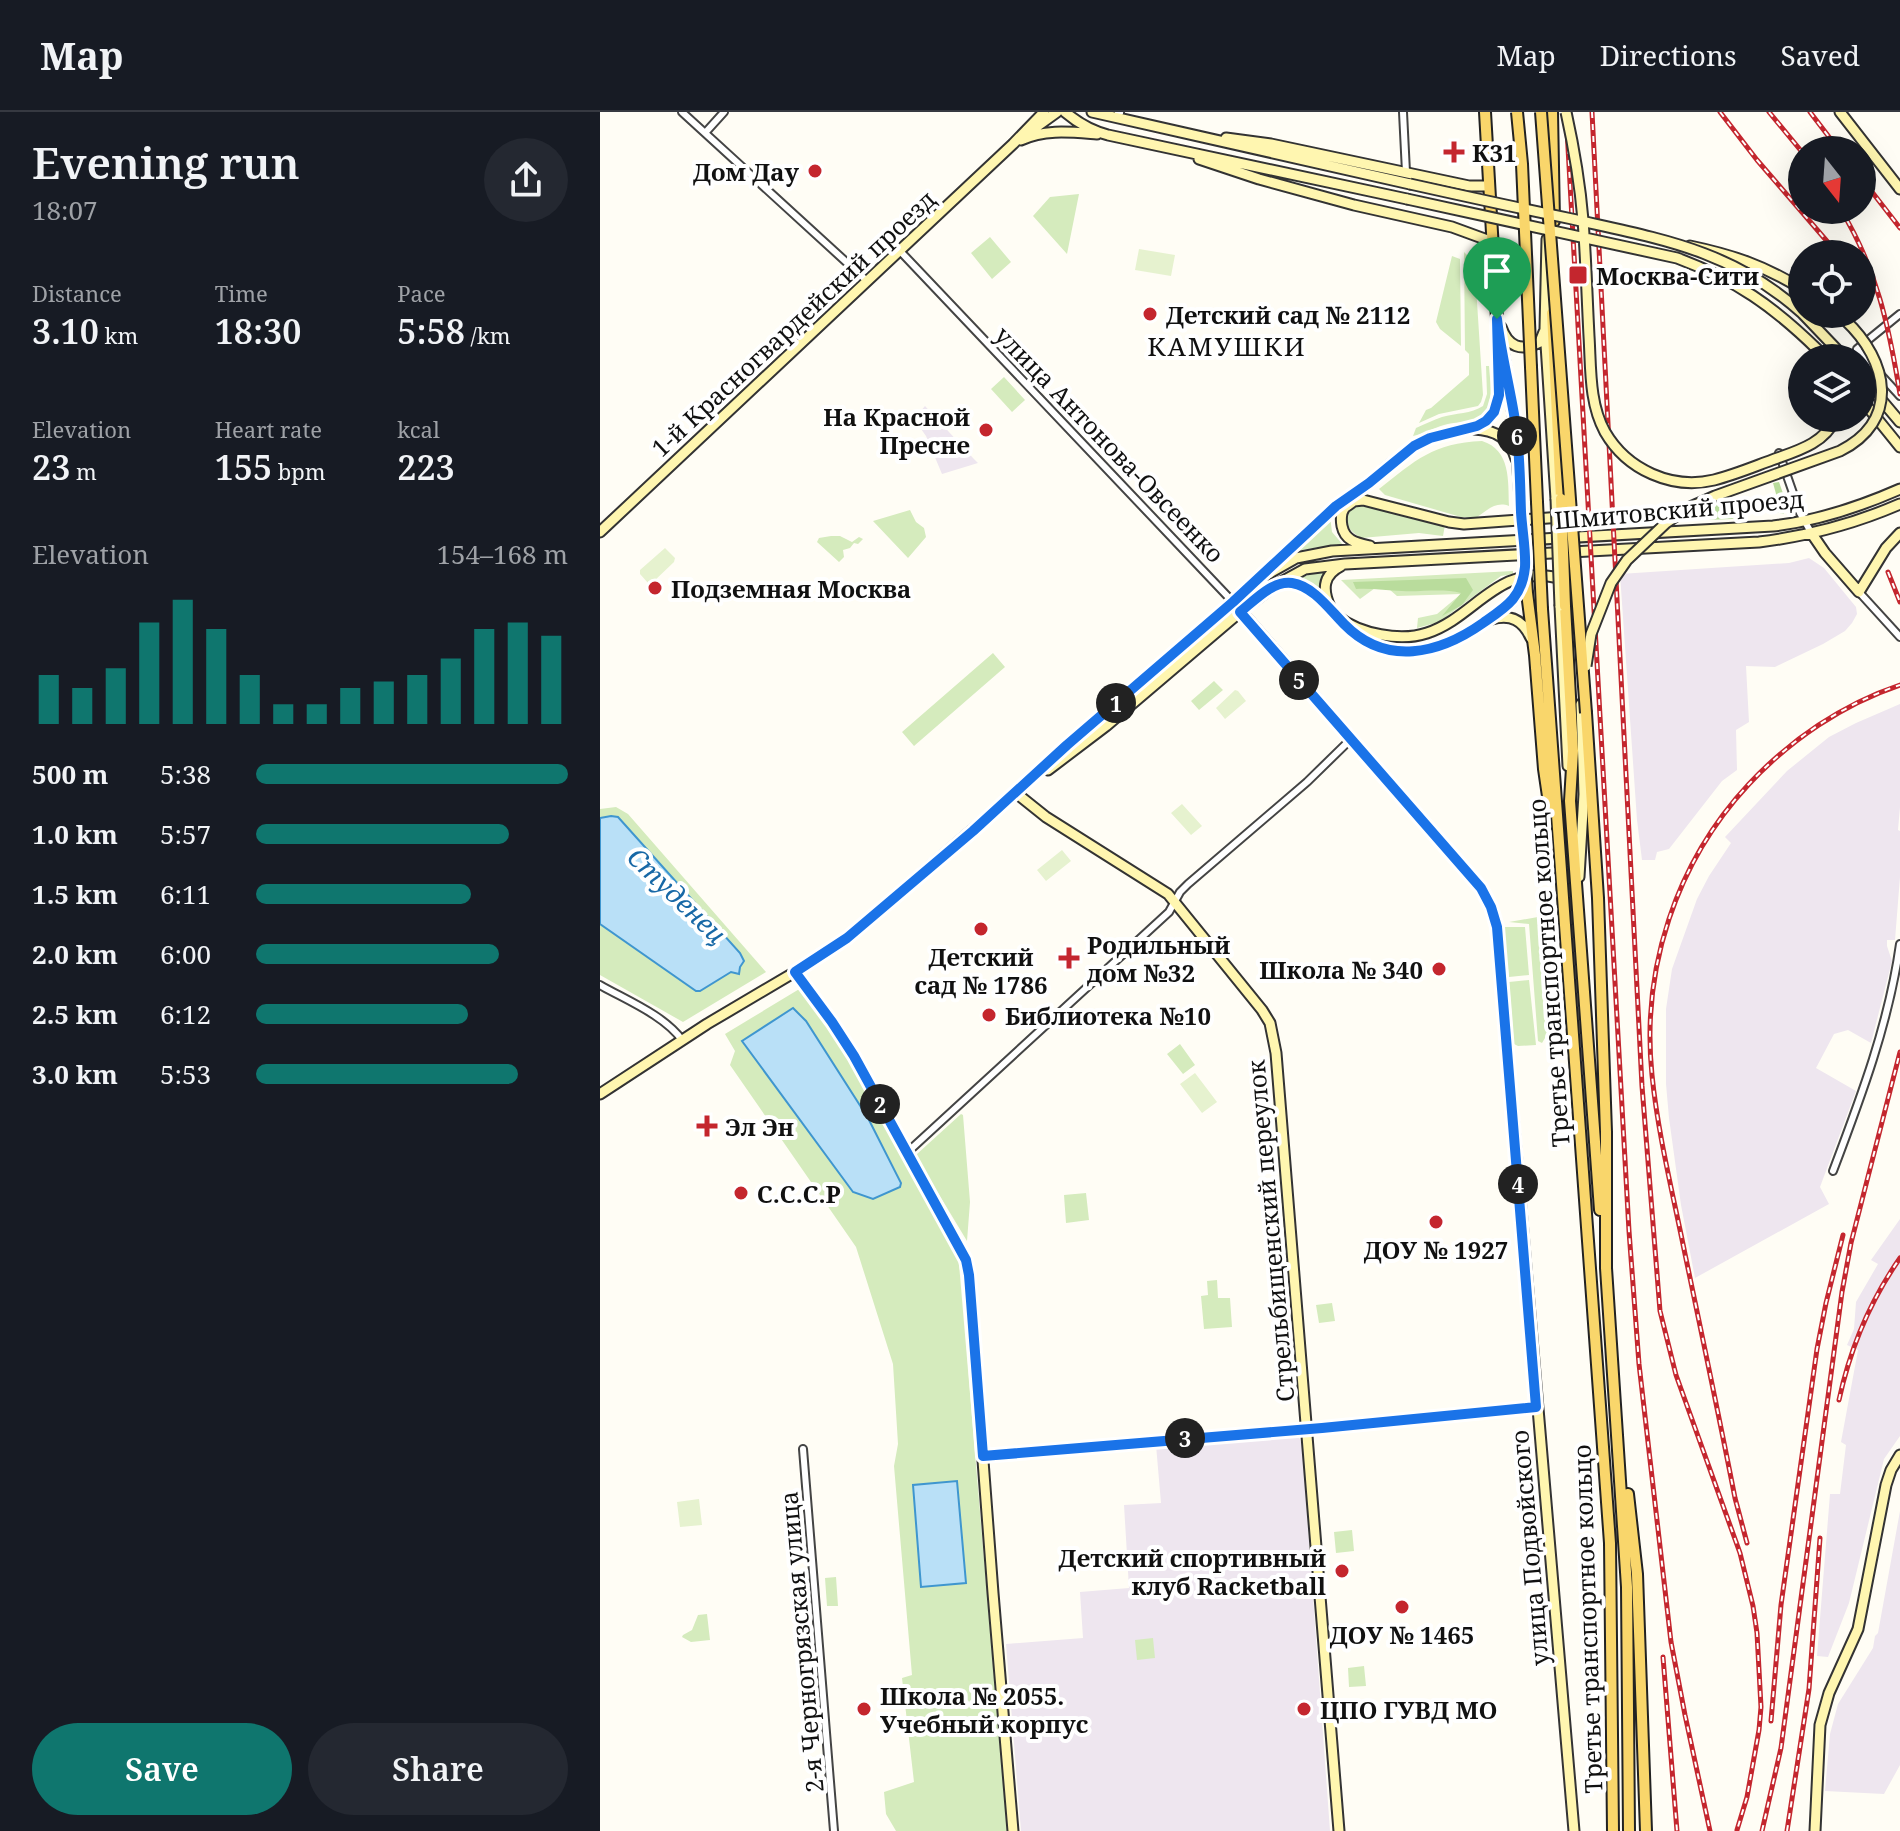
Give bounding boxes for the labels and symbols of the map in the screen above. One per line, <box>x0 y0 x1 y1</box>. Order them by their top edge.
place label: К31 <box>1472 136 1517 169</box>
north arrow <box>1788 136 1876 224</box>
marker: К31 <box>1443 141 1465 163</box>
place label: Дом Дау <box>693 155 799 188</box>
marker: Дом Дау <box>806 162 824 180</box>
street label: 1-й Красногвардейский проезд <box>644 182 942 464</box>
pin <box>1463 237 1531 319</box>
place label: Москва-Сити <box>1596 259 1759 292</box>
marker: Москва-Сити <box>1567 264 1589 286</box>
place label: Детский сад № 2112 <box>1166 298 1410 331</box>
marker: Детский сад № 2112 <box>1141 305 1159 323</box>
street label: улица Антонова-Овсеенко <box>988 319 1232 569</box>
district label: КАМУШКИ <box>1147 328 1307 364</box>
place label: На Красной Пресне <box>823 400 970 461</box>
pin: 6 <box>1497 416 1537 456</box>
marker: На Красной Пресне <box>977 421 995 439</box>
street label: Шмитовский проезд <box>1553 482 1805 536</box>
place label: Подземная Москва <box>671 572 911 605</box>
marker: Подземная Москва <box>646 579 664 597</box>
pin: 5 <box>1279 660 1319 700</box>
pin: 1 <box>1096 683 1136 723</box>
street label: Третье транспортное кольцо <box>1519 798 1577 1148</box>
water label: Студенец <box>620 839 734 951</box>
marker: Детский сад № 1786 <box>972 920 990 938</box>
place label: Родильный дом №32 <box>1087 928 1230 989</box>
place label: Детский сад № 1786 <box>914 940 1048 1001</box>
marker: Родильный дом №32 <box>1058 947 1080 969</box>
place label: Школа № 340 <box>1259 953 1423 986</box>
marker: Школа № 340 <box>1430 960 1448 978</box>
place label: Библиотека №10 <box>1005 999 1211 1032</box>
marker: Библиотека №10 <box>980 1006 998 1024</box>
street label: Стрельбищенский переулок <box>1239 1058 1301 1403</box>
pin: 2 <box>860 1084 900 1124</box>
place label: Эл Эн <box>725 1110 794 1143</box>
marker: Эл Эн <box>696 1115 718 1137</box>
pin: 4 <box>1498 1164 1538 1204</box>
place label: С.С.С.Р <box>757 1177 841 1210</box>
marker: С.С.С.Р <box>732 1184 750 1202</box>
marker: ДОУ № 1927 <box>1427 1213 1445 1231</box>
place label: ДОУ № 1927 <box>1364 1233 1508 1266</box>
pin: 3 <box>1165 1418 1205 1458</box>
street label: улица Подвойского <box>1502 1429 1556 1667</box>
street label: Третье транспортное кольцо <box>1564 1444 1610 1794</box>
street label: 2-я Черногрязская улица <box>771 1490 831 1794</box>
place label: Детский спортивный клуб Racketball <box>1059 1541 1327 1602</box>
marker: Детский спортивный клуб Racketball <box>1333 1562 1351 1580</box>
marker: ДОУ № 1465 <box>1393 1598 1411 1616</box>
place label: ДОУ № 1465 <box>1330 1618 1474 1651</box>
place label: Школа № 2055. Учебный корпус <box>880 1679 1088 1740</box>
place label: ЦПО ГУВД МО <box>1320 1693 1497 1726</box>
marker: Школа № 2055. Учебный корпус <box>855 1700 873 1718</box>
marker: ЦПО ГУВД МО <box>1295 1700 1313 1718</box>

